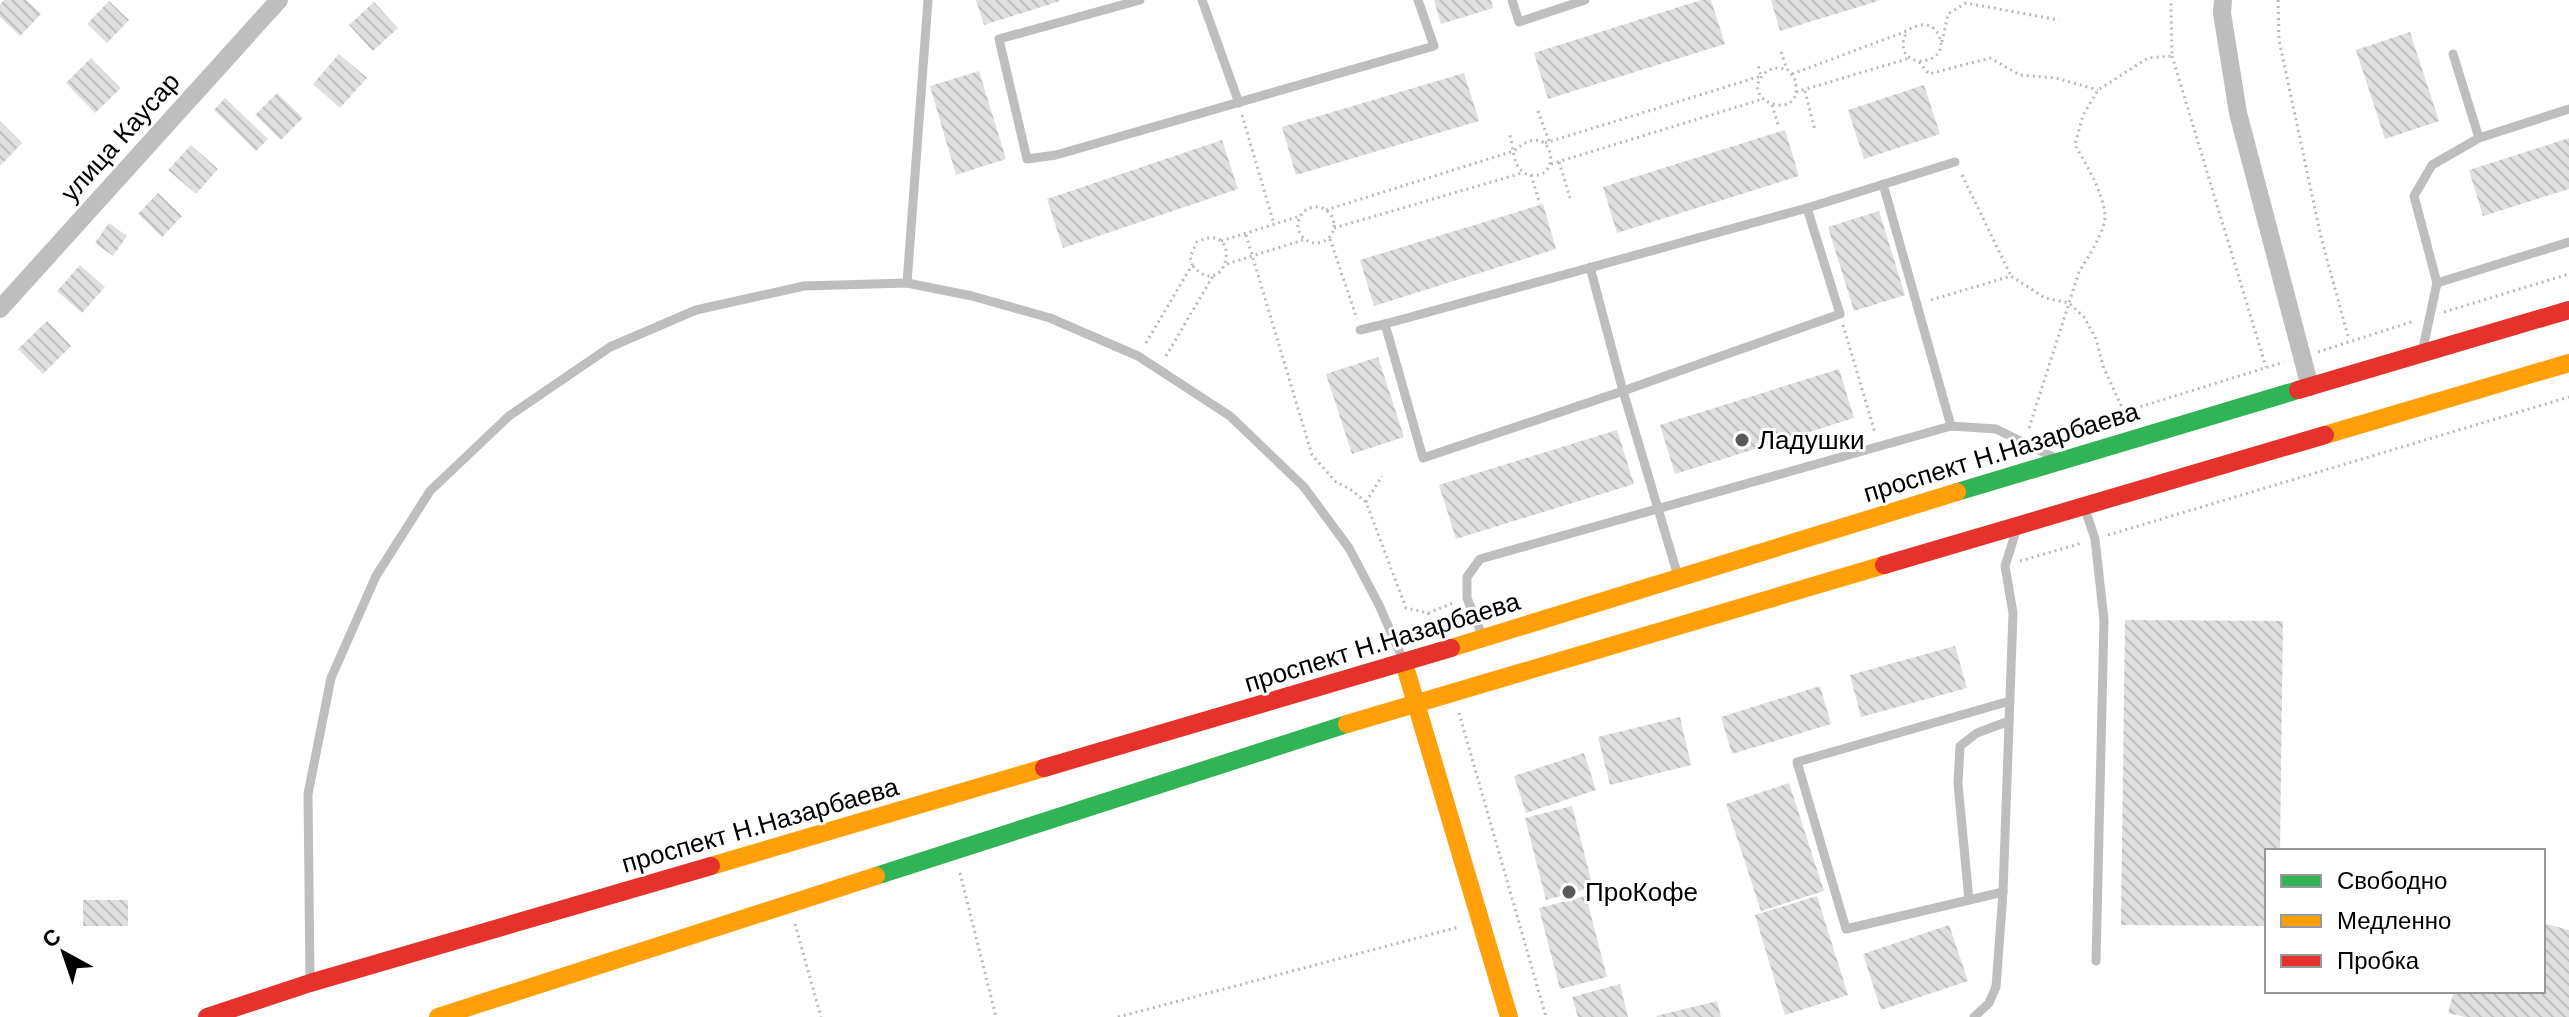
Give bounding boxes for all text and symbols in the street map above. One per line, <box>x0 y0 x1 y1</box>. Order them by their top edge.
street label: улица Каусар <box>54 67 186 207</box>
street label: проспект Н.Назарбаева <box>1860 396 2143 508</box>
place label: Ладушки <box>1758 425 1864 455</box>
marker: Ладушки <box>1733 431 1751 449</box>
street label: проспект Н.Назарбаева <box>1241 586 1524 698</box>
street label: проспект Н.Назарбаева <box>618 771 902 879</box>
legend <box>2265 849 2545 993</box>
text: Свободно <box>2337 867 2447 894</box>
place label: ПроКофе <box>1585 877 1698 907</box>
marker: ПроКофе <box>1560 883 1578 901</box>
text: Медленно <box>2337 907 2451 934</box>
north arrow <box>24 913 104 993</box>
text: С <box>37 923 66 953</box>
text: Пробка <box>2337 947 2420 974</box>

